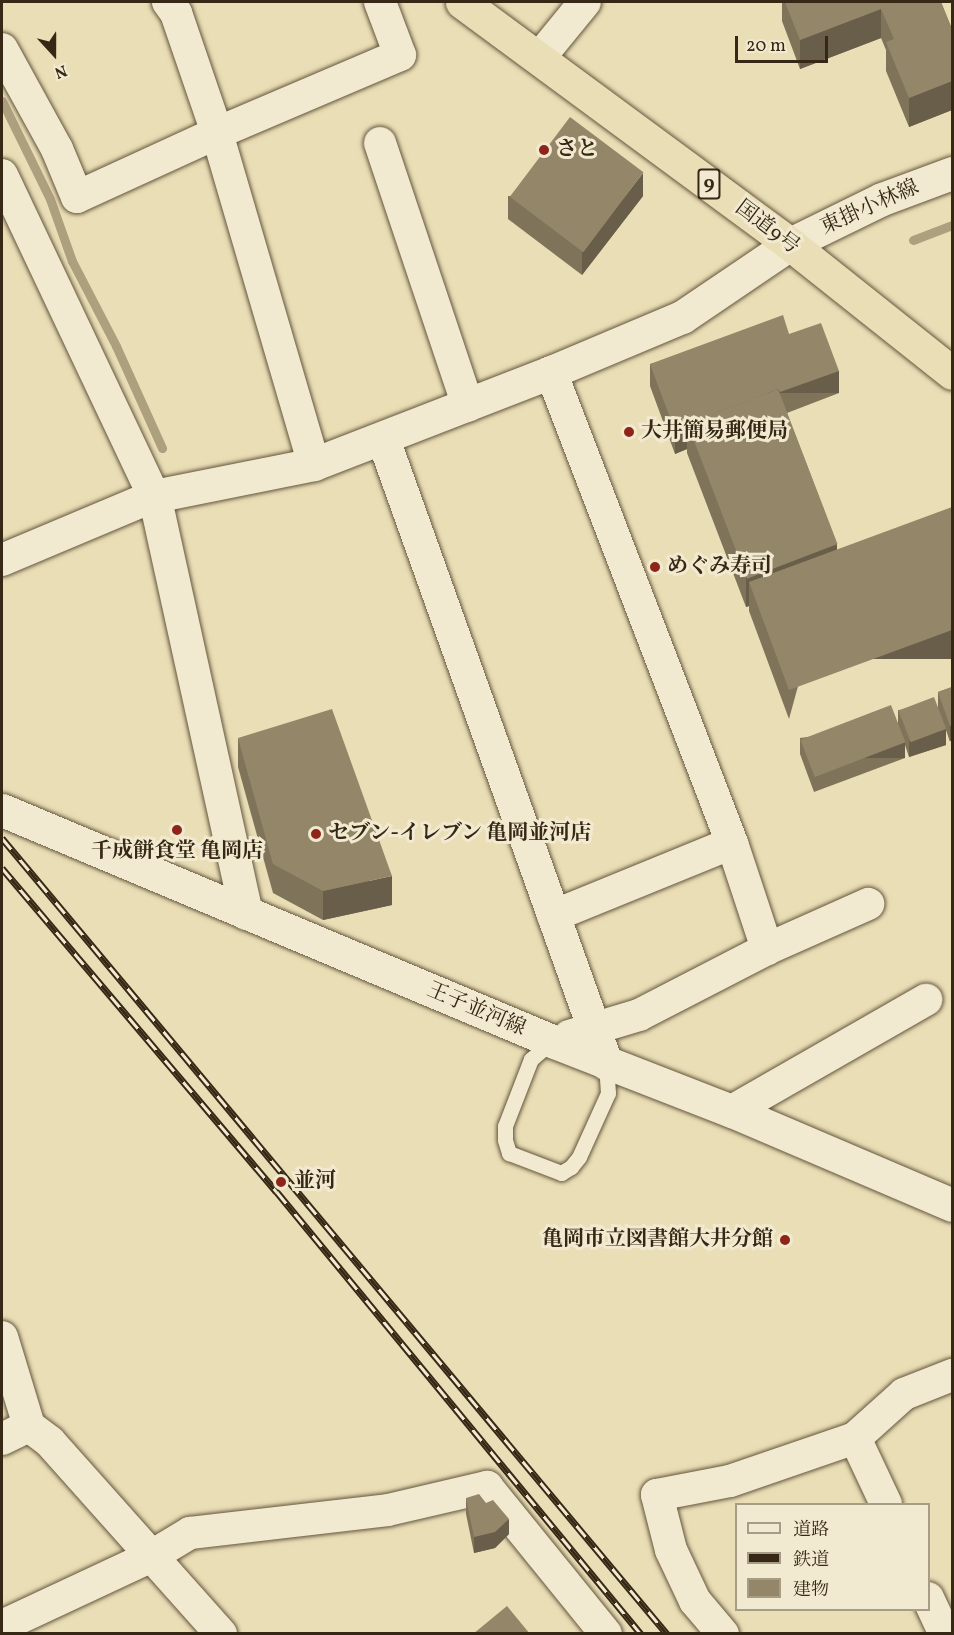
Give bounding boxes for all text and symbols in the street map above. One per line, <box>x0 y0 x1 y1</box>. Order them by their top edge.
north arrow <box>24 24 84 84</box>
scale bar <box>738 24 831 62</box>
text: 20 m <box>746 34 786 59</box>
text: N <box>51 58 70 83</box>
place label: さと <box>556 137 598 163</box>
marker: さと <box>537 143 551 157</box>
road number: 9 <box>697 167 721 201</box>
street label: 東掛小林線 <box>817 175 923 241</box>
street label: 国道9号 <box>730 196 804 260</box>
place label: 大井簡易郵便局 <box>641 419 788 445</box>
marker: 大井簡易郵便局 <box>622 425 636 439</box>
place label: めぐみ寿司 <box>667 554 772 580</box>
marker: めぐみ寿司 <box>648 560 662 574</box>
place label: セブン-イレブン 亀岡並河店 <box>328 821 593 847</box>
marker: 千成餅食堂 亀岡店 <box>170 823 184 837</box>
marker: セブン-イレブン 亀岡並河店 <box>309 827 323 841</box>
place label: 千成餅食堂 亀岡店 <box>91 839 263 865</box>
street label: 王子並河線 <box>423 978 529 1042</box>
place label: 並河 <box>294 1169 336 1195</box>
marker: 並河 <box>272 1173 290 1191</box>
place label: 亀岡市立図書館大井分館 <box>542 1227 773 1253</box>
marker: 亀岡市立図書館大井分館 <box>778 1233 792 1247</box>
legend <box>735 1503 930 1611</box>
text: 道路 <box>793 1518 829 1543</box>
text: 鉄道 <box>793 1548 829 1573</box>
text: 建物 <box>793 1578 829 1603</box>

